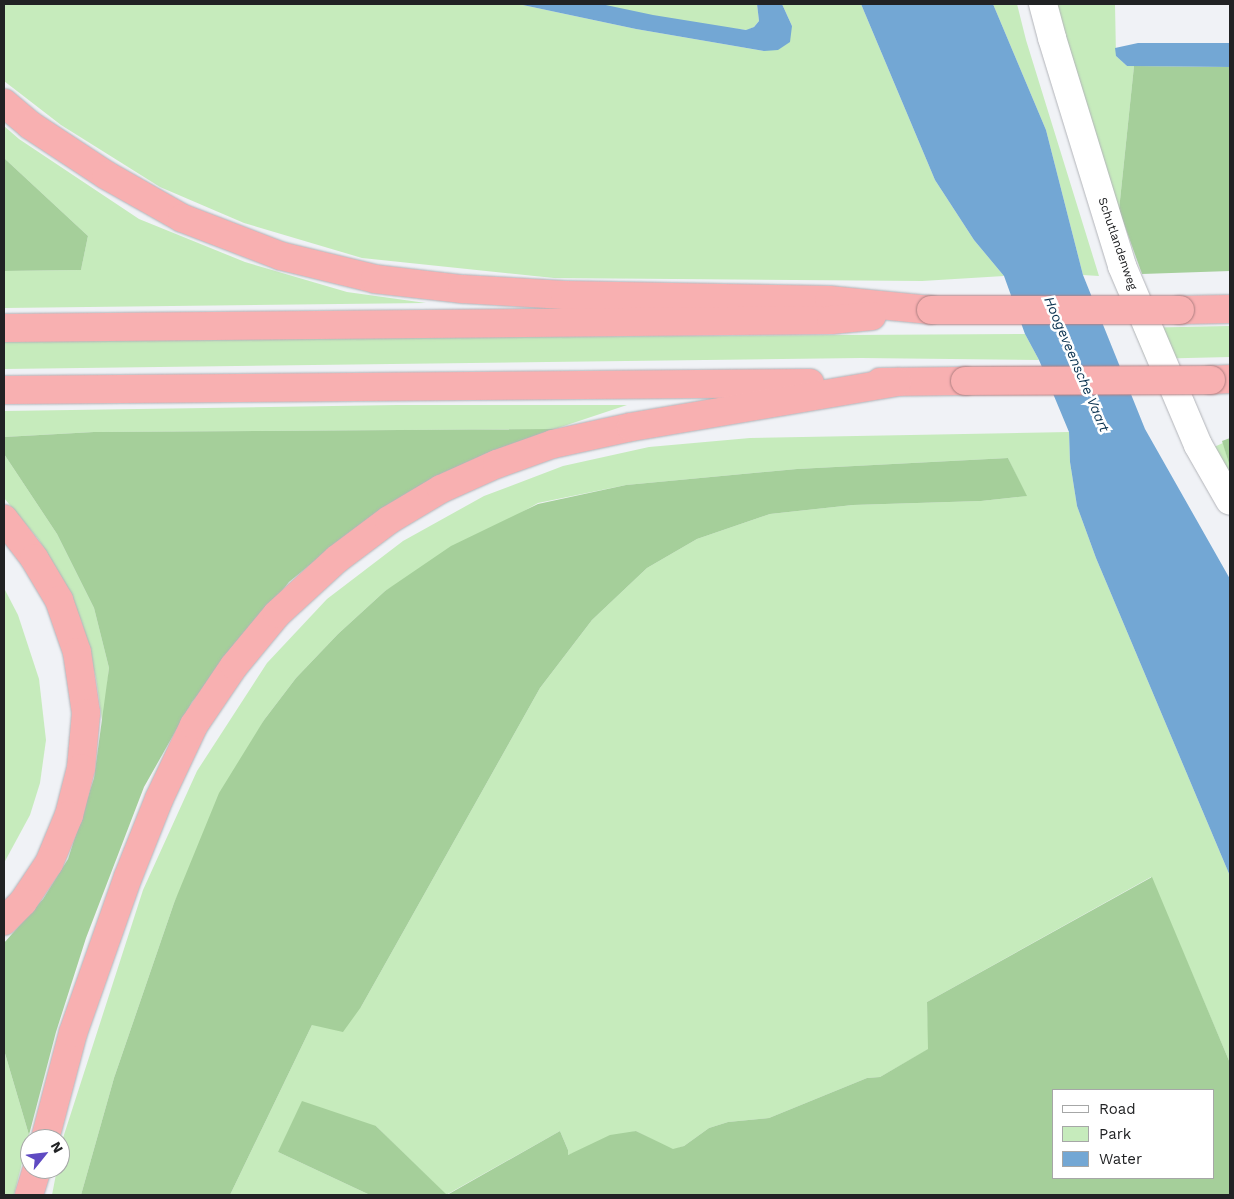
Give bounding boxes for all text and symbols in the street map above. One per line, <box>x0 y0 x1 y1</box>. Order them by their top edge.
street label: Schutlandenweg <box>1094 196 1140 292</box>
water label: Hoogeveensche Vaart <box>1041 293 1113 435</box>
legend <box>1052 1089 1214 1179</box>
text: Road <box>1099 1100 1136 1118</box>
text: Park <box>1099 1125 1131 1143</box>
north arrow <box>20 1129 70 1179</box>
text: N <box>48 1139 67 1156</box>
text: Water <box>1099 1150 1142 1168</box>

